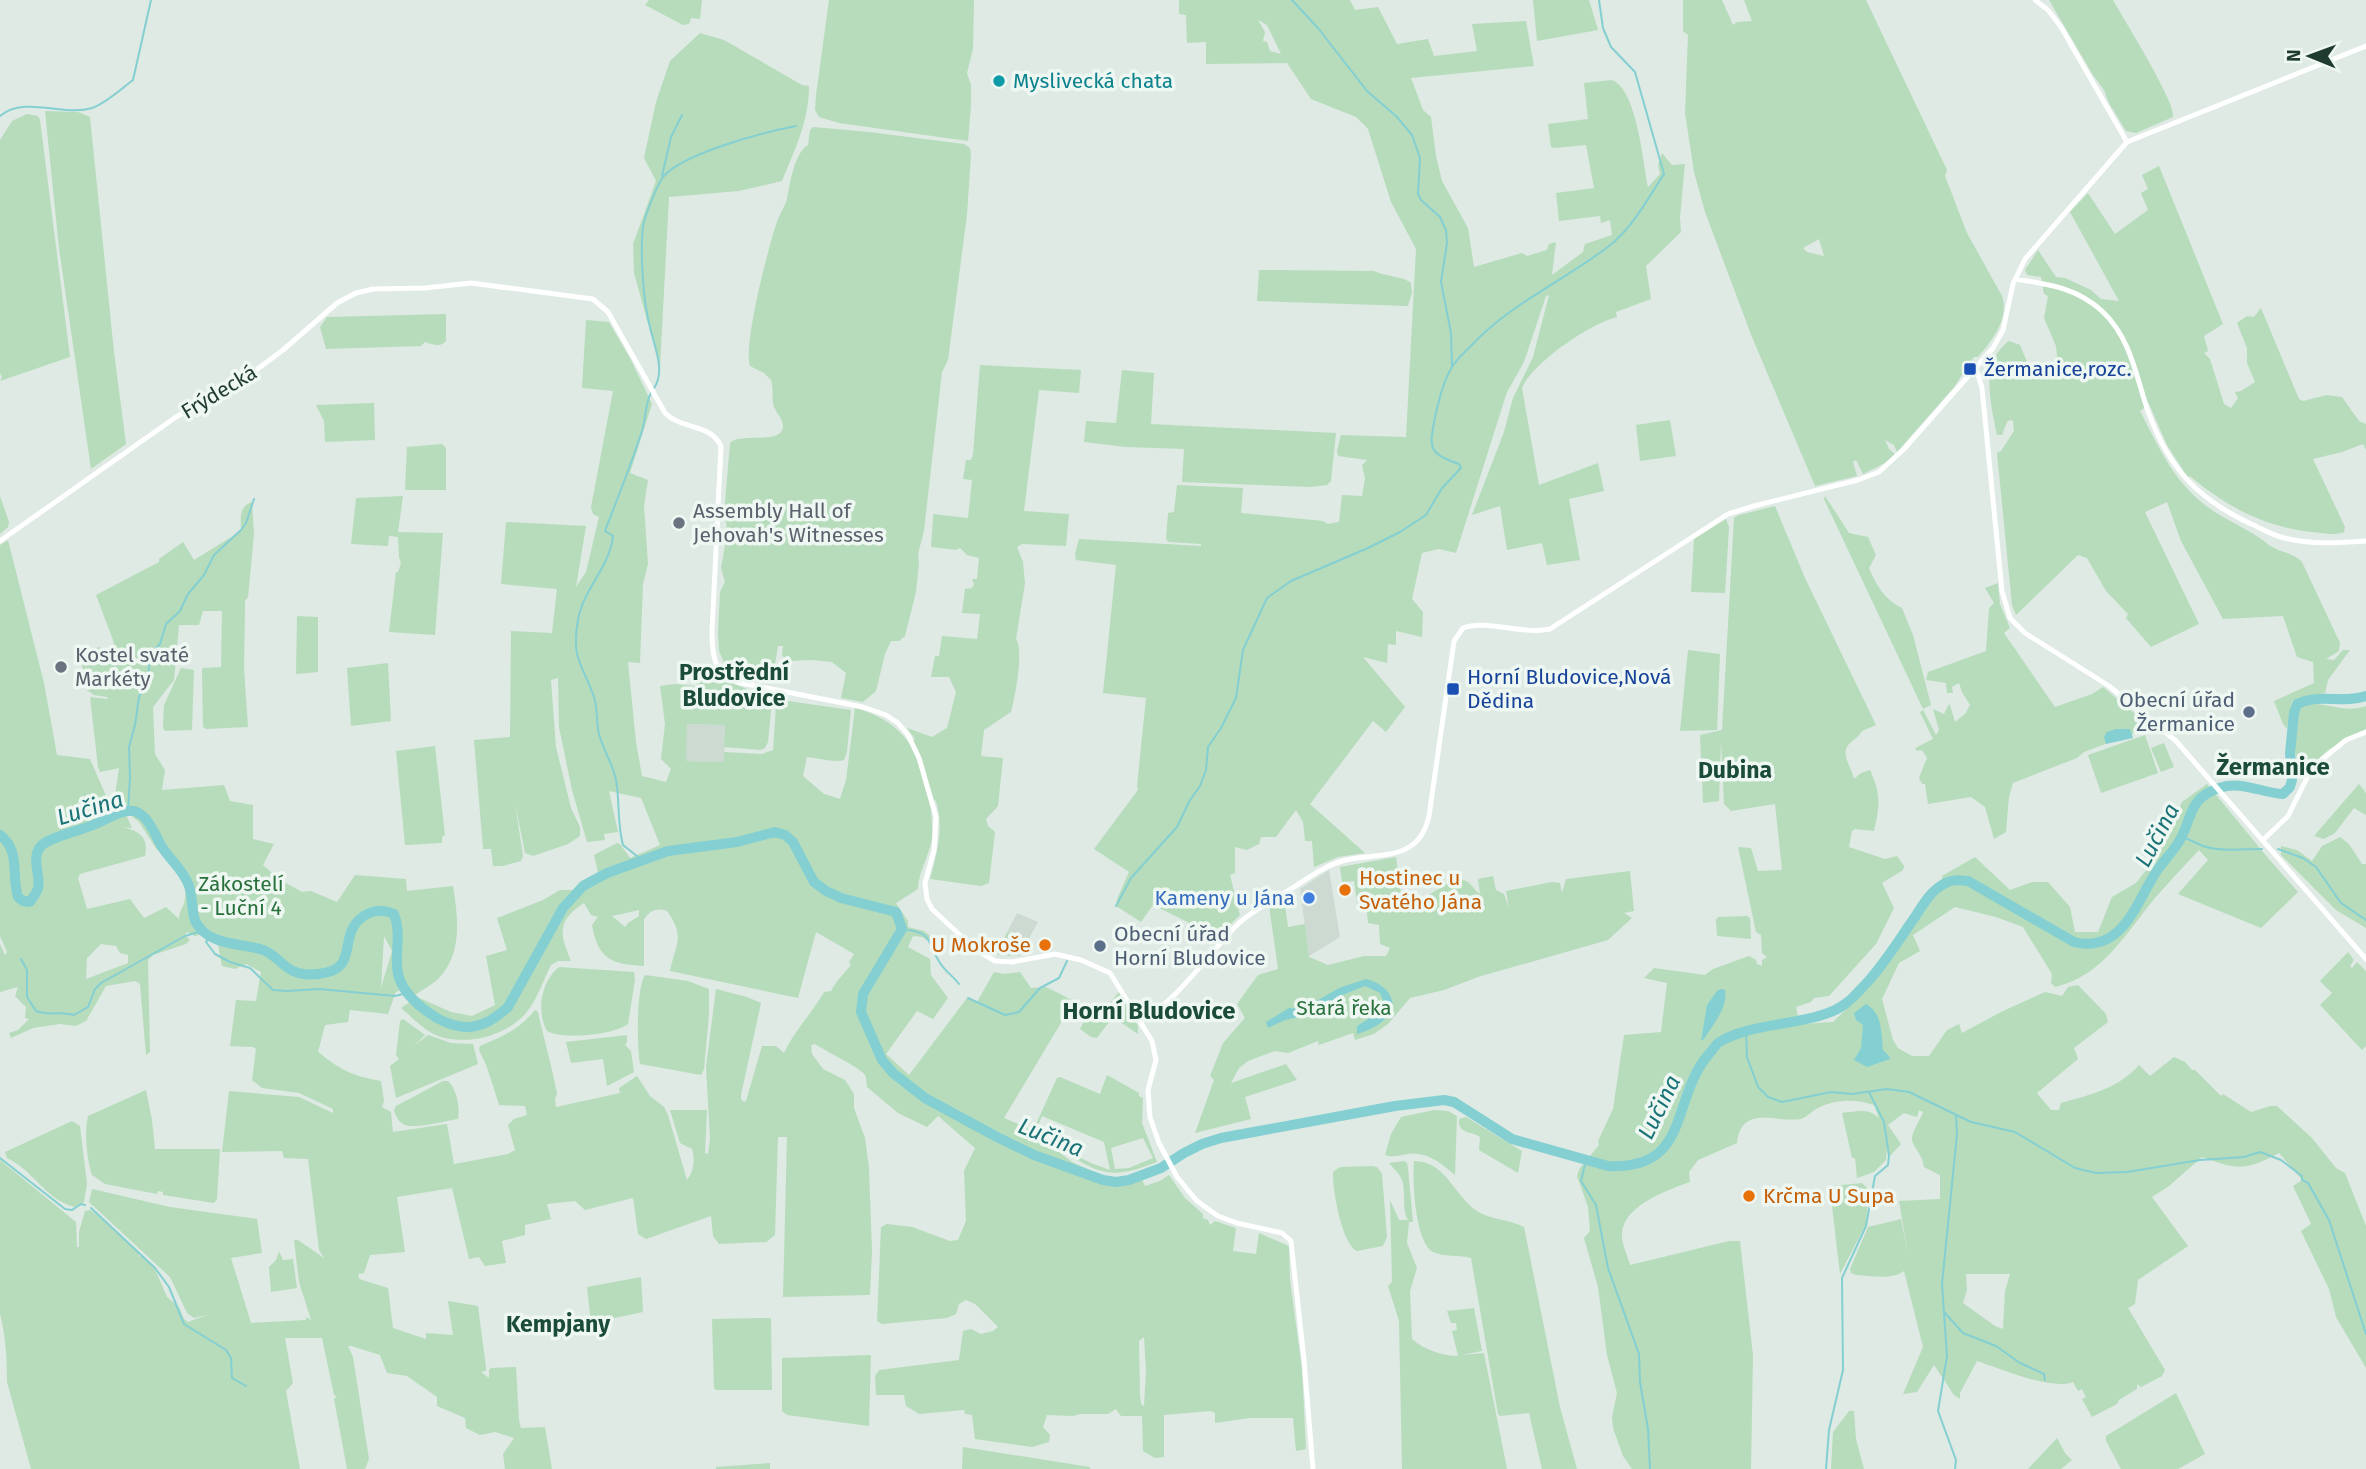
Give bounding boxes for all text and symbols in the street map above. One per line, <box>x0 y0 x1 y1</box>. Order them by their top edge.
north arrow <box>2275 21 2345 91</box>
text: N <box>2282 49 2305 62</box>
place label: Myslivecká chata <box>1013 68 1173 94</box>
marker: Myslivecká chata <box>991 73 1007 89</box>
place label: Žermanice,rozc. <box>1984 356 2132 382</box>
street label: Frýdecká <box>176 359 262 425</box>
marker: Žermanice,rozc. <box>1962 361 1978 377</box>
place label: Assembly Hall of Jehovah's Witnesses <box>693 498 884 548</box>
marker: Assembly Hall of Jehovah's Witnesses <box>671 515 687 531</box>
place label: Kostel svaté Markéty <box>75 642 189 692</box>
district label: Prostřední Bludovice <box>679 658 790 712</box>
marker: Kostel svaté Markéty <box>53 659 69 675</box>
place label: Horní Bludovice,Nová Dědina <box>1467 664 1671 714</box>
marker: Horní Bludovice,Nová Dědina <box>1445 681 1461 697</box>
place label: Obecní úřad Žermanice <box>2119 687 2235 737</box>
marker: Obecní úřad Žermanice <box>2241 704 2257 720</box>
district label: Žermanice <box>2216 752 2330 781</box>
district label: Dubina <box>1698 756 1772 784</box>
water label: Lučina <box>53 785 127 831</box>
water label: Lučina <box>2129 798 2185 872</box>
place label: Hostinec u Svatého Jána <box>1359 865 1482 915</box>
park label: Zákostelí - Luční 4 <box>198 871 284 921</box>
marker: Hostinec u Svatého Jána <box>1337 882 1353 898</box>
place label: Kameny u Jána <box>1155 885 1295 911</box>
marker: Kameny u Jána <box>1301 890 1317 906</box>
place label: Obecní úřad Horní Bludovice <box>1114 921 1266 971</box>
place label: U Mokroše <box>931 932 1031 958</box>
marker: U Mokroše <box>1037 937 1053 953</box>
marker: Obecní úřad Horní Bludovice <box>1092 938 1108 954</box>
park label: Stará řeka <box>1296 995 1392 1021</box>
district label: Horní Bludovice <box>1062 997 1236 1025</box>
water label: Lučina <box>1632 1070 1686 1144</box>
water label: Lučina <box>1014 1111 1088 1163</box>
place label: Krčma U Supa <box>1763 1183 1895 1209</box>
marker: Krčma U Supa <box>1741 1188 1757 1204</box>
district label: Kempjany <box>506 1310 611 1338</box>

